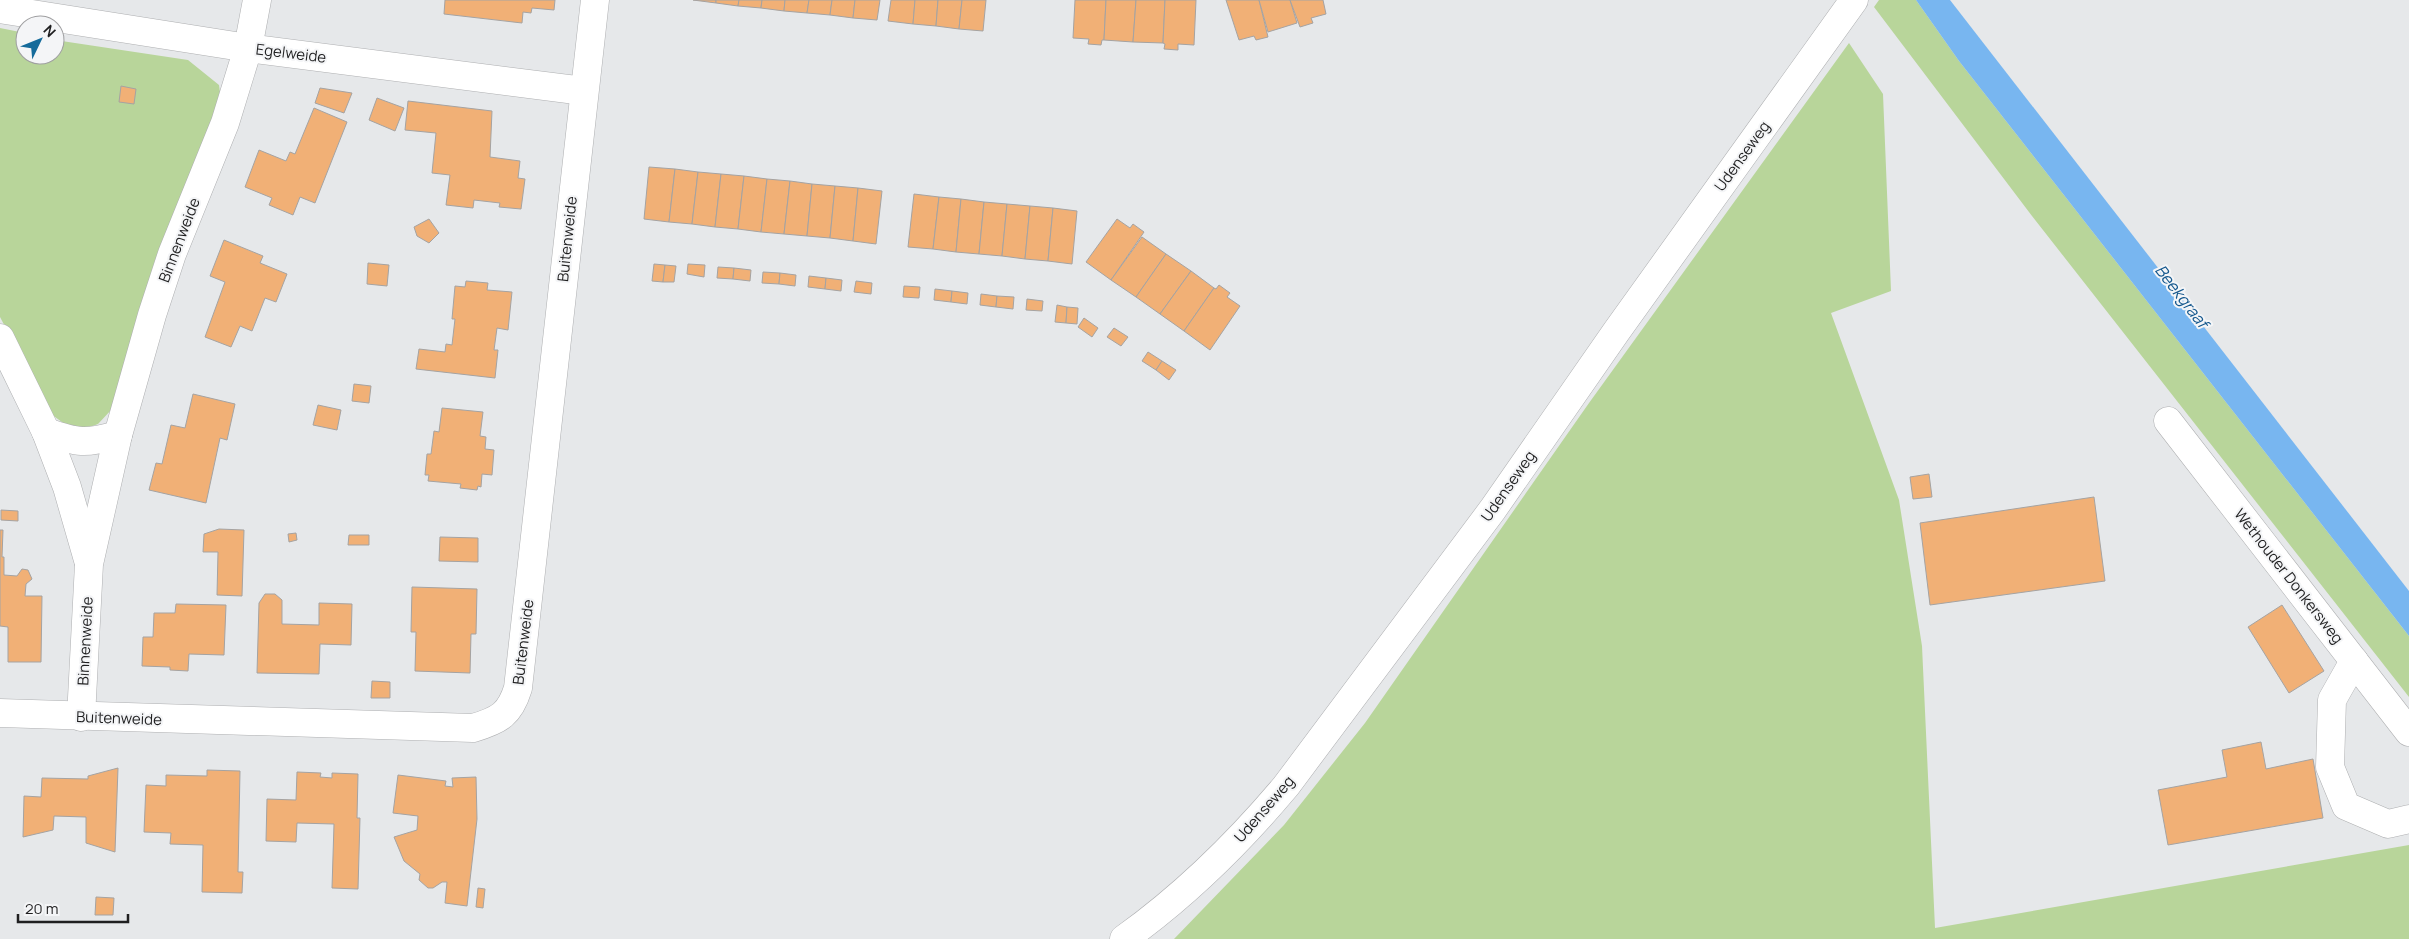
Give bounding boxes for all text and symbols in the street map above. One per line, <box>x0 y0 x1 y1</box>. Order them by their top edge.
north arrow <box>15 15 65 65</box>
text: N <box>39 21 60 41</box>
street label: Egelweide <box>255 38 328 68</box>
street label: Udenseweg <box>1709 117 1775 195</box>
street label: Binnenweide <box>153 194 205 285</box>
street label: Buitenweide <box>552 195 582 283</box>
water label: Beekgraaf <box>2150 260 2216 335</box>
street label: Udenseweg <box>1476 446 1540 526</box>
street label: Wethouder Donkersweg <box>2230 504 2348 648</box>
street label: Binnenweide <box>72 596 98 686</box>
street label: Buitenweide <box>507 598 539 686</box>
street label: Buitenweide <box>76 706 163 730</box>
street label: Udenseweg <box>1229 771 1299 847</box>
scale bar <box>18 892 128 924</box>
text: 20 m <box>25 898 58 919</box>

